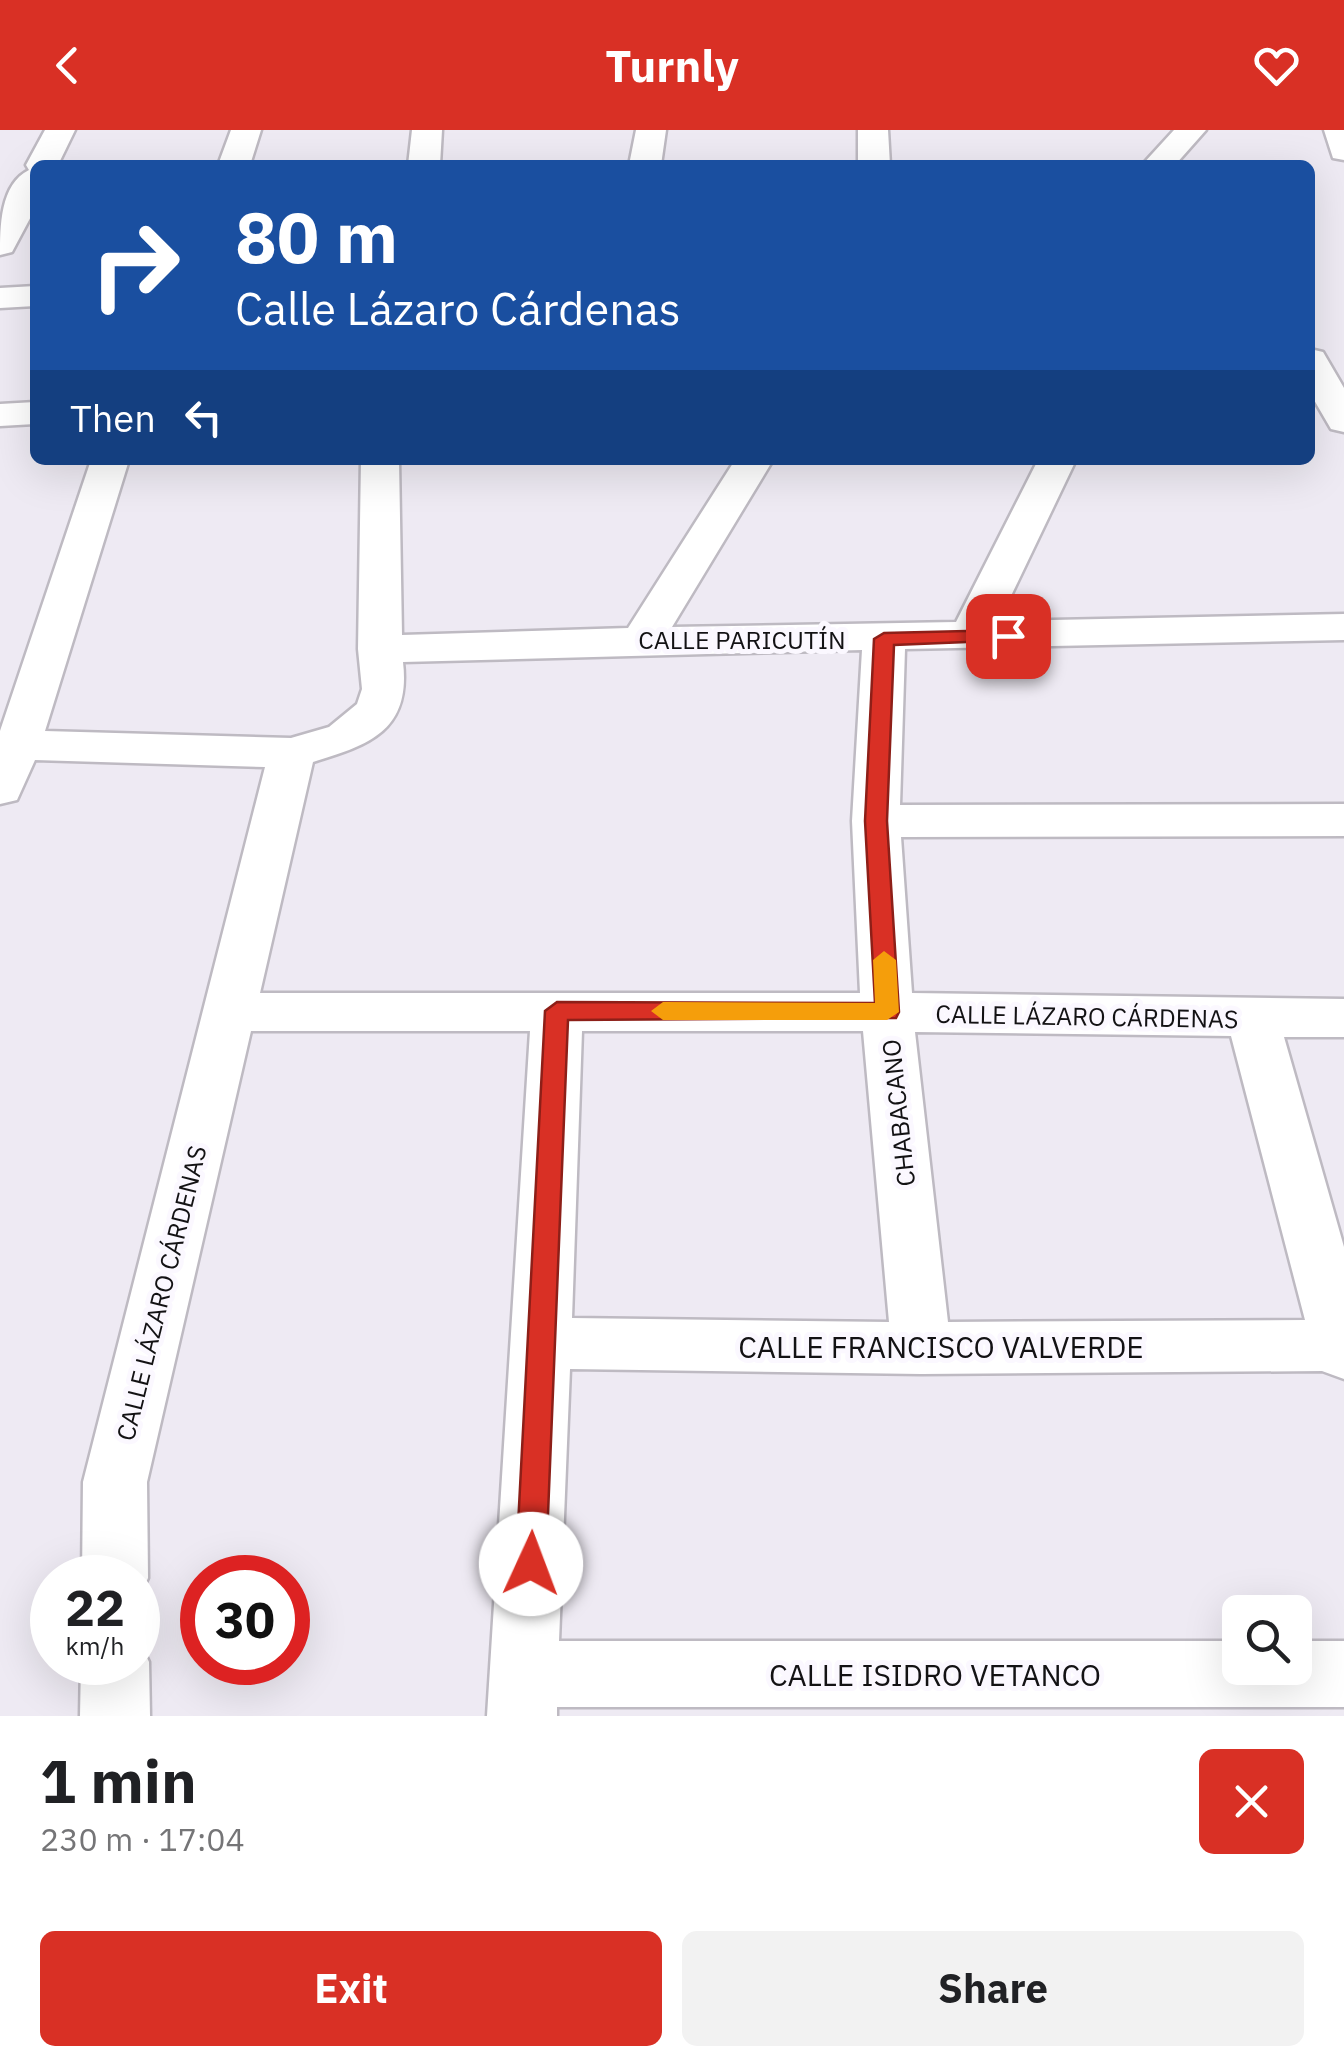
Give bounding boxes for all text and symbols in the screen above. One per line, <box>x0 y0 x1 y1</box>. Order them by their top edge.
text: Turnly <box>605 36 739 94</box>
icon: back <box>40 38 95 93</box>
icon: heart <box>1249 38 1304 93</box>
text: 80 m <box>235 191 398 282</box>
icon: right <box>70 200 200 330</box>
text: Calle Lázaro Cárdenas <box>235 279 681 337</box>
icon: left <box>176 390 231 445</box>
text: Then <box>70 393 156 442</box>
pin <box>966 594 1051 679</box>
icon: arrive <box>981 609 1036 664</box>
street label: CALLE PARICUTÍN <box>638 623 846 656</box>
street label: CALLE LÁZARO CÁRDENAS <box>935 997 1239 1035</box>
street label: CHABACANO <box>874 1038 922 1188</box>
street label: CALLE LÁZARO CÁRDENAS <box>108 1142 214 1444</box>
street label: CALLE FRANCISCO VALVERDE <box>738 1327 1144 1366</box>
position arrow <box>479 1512 583 1616</box>
speed limit sign: 30 <box>180 1555 310 1685</box>
text: 22 <box>65 1575 125 1640</box>
map controls <box>1222 1595 1312 1685</box>
button: search <box>1222 1595 1312 1685</box>
text: km/h <box>66 1629 124 1662</box>
street label: CALLE ISIDRO VETANCO <box>769 1655 1101 1694</box>
text: 1 min <box>40 1741 197 1820</box>
button: close <box>1199 1749 1304 1854</box>
text: 230 m · 17:04 <box>40 1818 245 1860</box>
button: Exit <box>40 1931 662 2046</box>
button: Share <box>682 1931 1304 2046</box>

